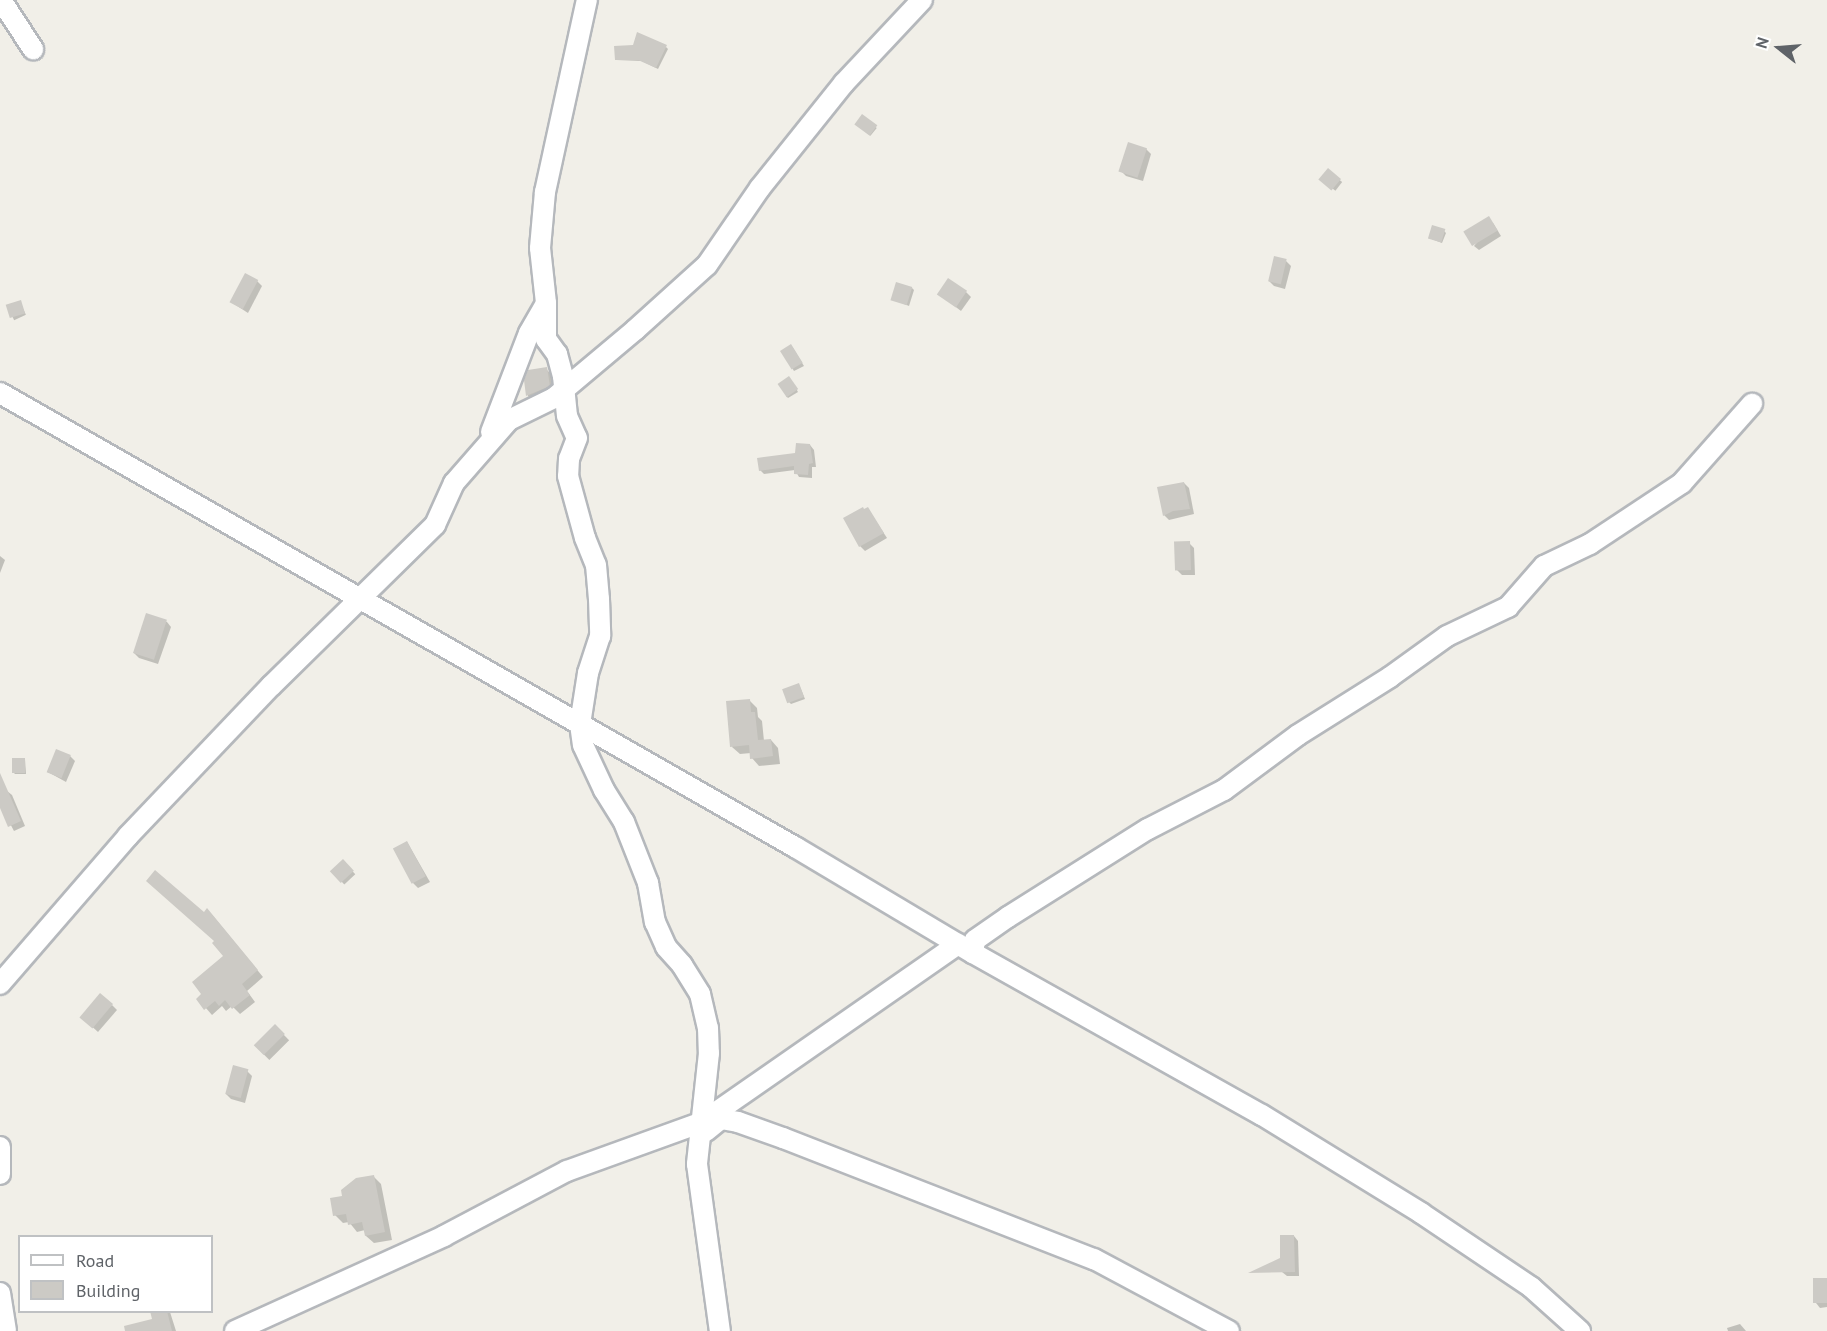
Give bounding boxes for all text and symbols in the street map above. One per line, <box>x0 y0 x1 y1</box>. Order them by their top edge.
north arrow <box>1749 18 1809 78</box>
text: N <box>1751 35 1773 51</box>
legend <box>18 1235 213 1313</box>
text: Road <box>76 1249 114 1272</box>
text: Building <box>76 1279 140 1302</box>

